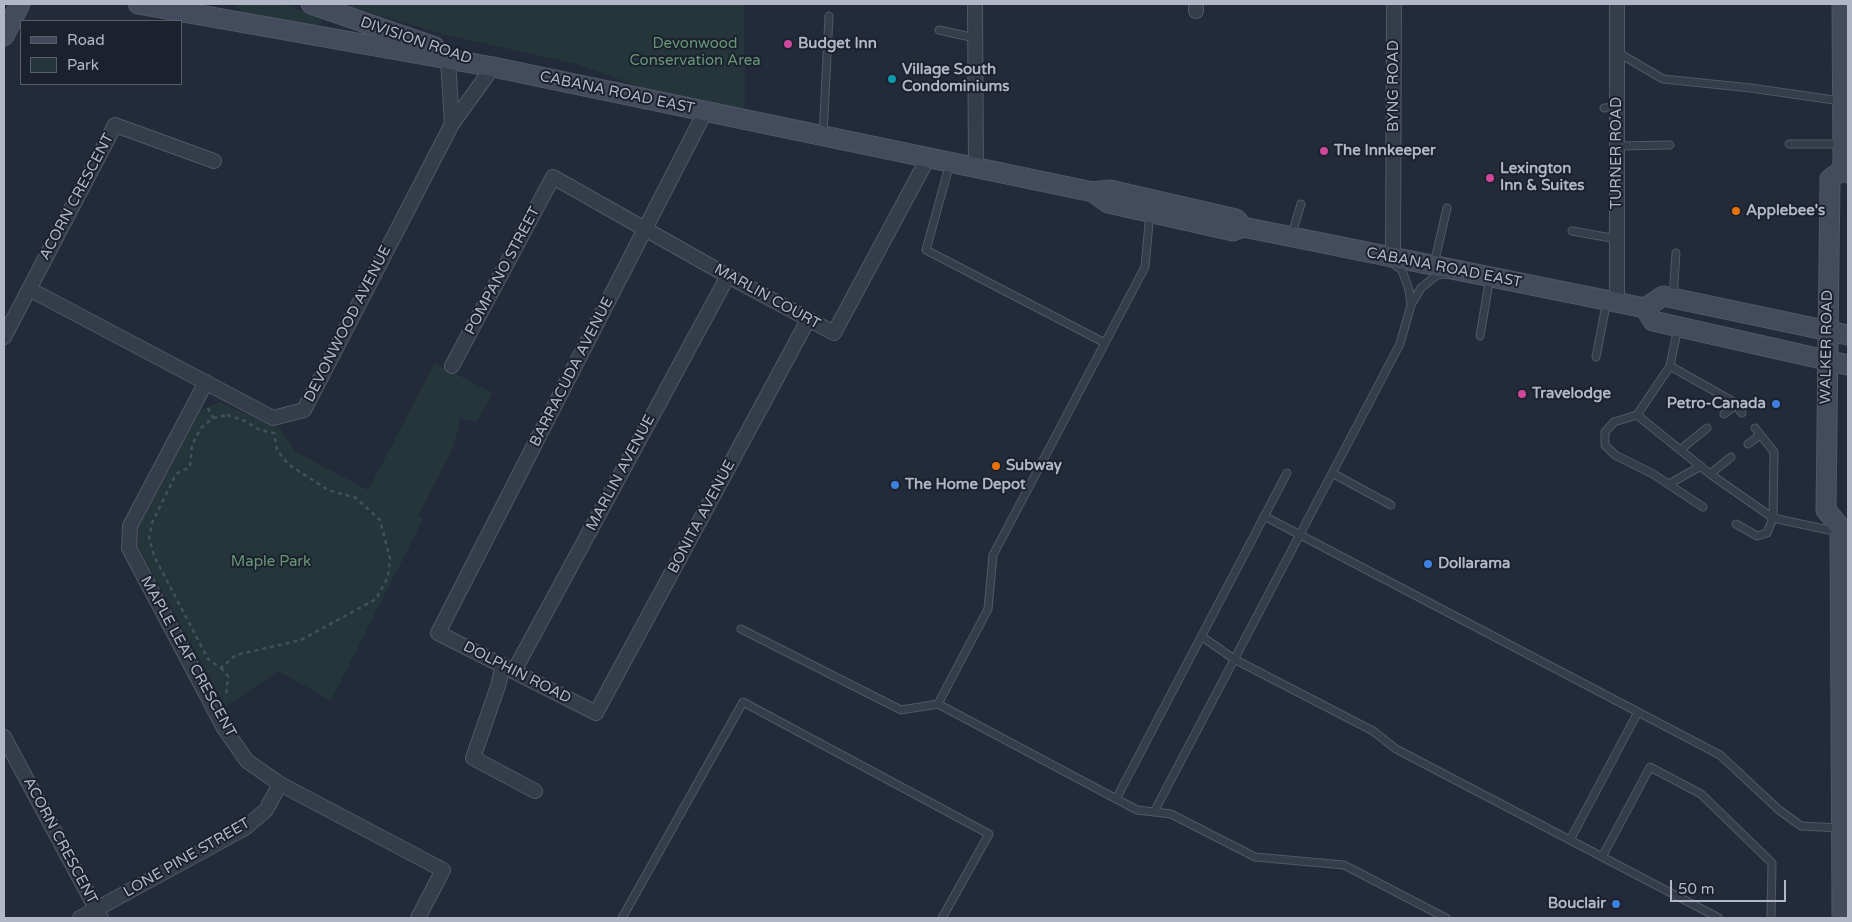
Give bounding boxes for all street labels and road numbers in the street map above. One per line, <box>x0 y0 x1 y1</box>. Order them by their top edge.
street label: DIVISION ROAD <box>358 13 474 69</box>
street label: BYNG ROAD <box>1385 40 1403 132</box>
street label: CABANA ROAD EAST <box>538 68 696 118</box>
street label: TURNER ROAD <box>1608 97 1626 209</box>
street label: ACORN CRESCENT <box>36 131 118 263</box>
street label: POMPANO STREET <box>462 204 544 338</box>
street label: DEVONWOOD AVENUE <box>301 243 395 405</box>
street label: CABANA ROAD EAST <box>1365 244 1523 292</box>
street label: MARLIN COURT <box>711 260 823 334</box>
street label: WALKER ROAD <box>1817 290 1837 404</box>
street label: BARRACUDA AVENUE <box>526 294 618 450</box>
street label: MARLIN AVENUE <box>583 412 659 534</box>
street label: BONITA AVENUE <box>665 457 739 577</box>
street label: MAPLE LEAF CRESCENT <box>136 573 240 741</box>
street label: DOLPHIN ROAD <box>460 638 574 708</box>
street label: ACORN CRESCENT <box>19 775 101 907</box>
street label: LONE PINE STREET <box>121 814 253 902</box>

